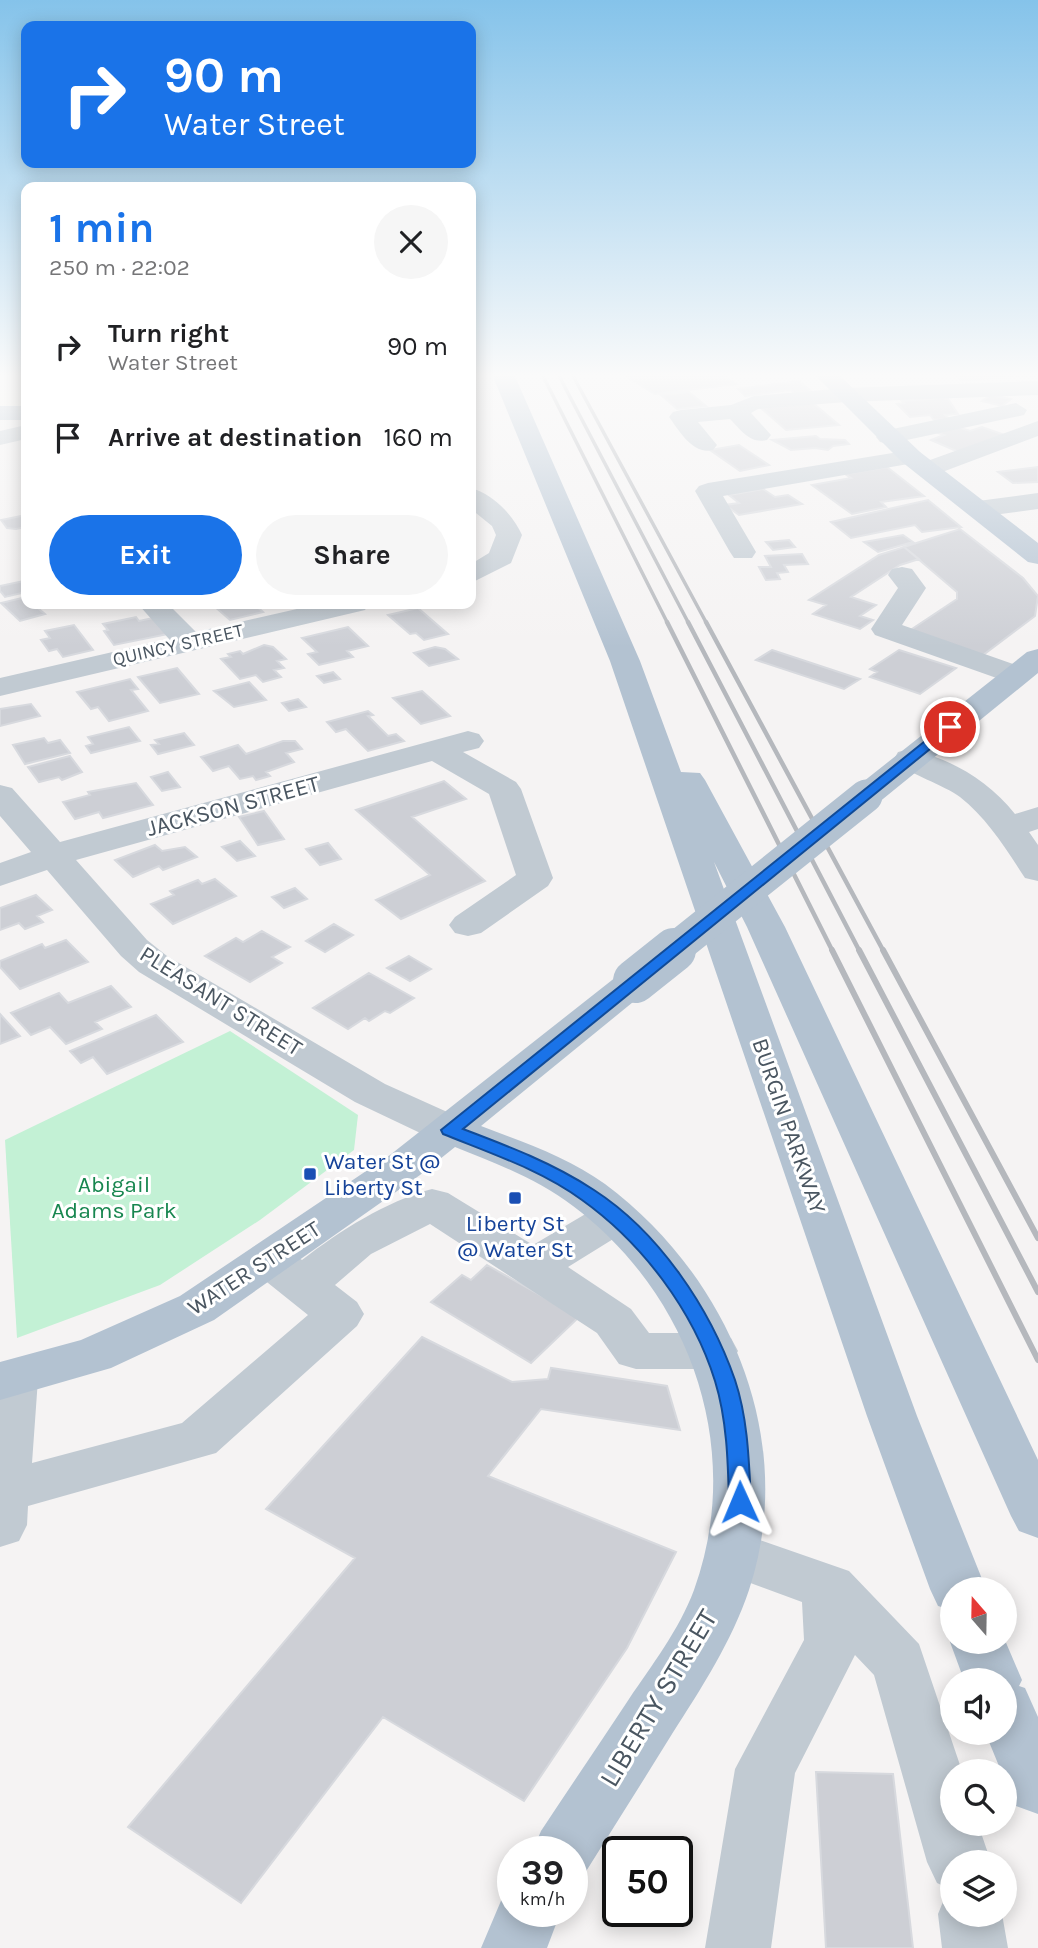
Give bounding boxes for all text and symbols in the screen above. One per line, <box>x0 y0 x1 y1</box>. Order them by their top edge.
text: 90 m <box>164 47 284 104</box>
icon: right <box>49 49 140 140</box>
text: Water Street <box>164 106 345 143</box>
text: 1 min <box>49 203 154 253</box>
button: close <box>374 205 448 279</box>
text: 250 m · 22:02 <box>49 254 190 281</box>
text: Turn right <box>108 318 229 349</box>
icon: right <box>49 328 87 366</box>
text: 90 m <box>387 331 448 362</box>
text: Water Street <box>108 349 238 376</box>
icon: arrive <box>49 419 87 457</box>
text: Arrive at destination <box>108 422 362 453</box>
text: 160 m <box>383 422 453 453</box>
button: Exit <box>49 515 242 595</box>
button: Share <box>256 515 448 595</box>
street label: QUINCY STREET <box>111 619 246 671</box>
pin <box>920 697 980 757</box>
icon: arrive <box>931 708 969 746</box>
street label: JACKSON STREET <box>144 770 323 842</box>
street label: PLEASANT STREET <box>135 940 308 1062</box>
street label: BURGIN PARKWAY <box>746 1035 832 1218</box>
place label: Water St @ Liberty St <box>324 1148 440 1201</box>
marker: Water St @ Liberty St <box>302 1166 318 1182</box>
park label: Abigail Adams Park <box>51 1171 177 1224</box>
marker: Liberty St @ Water St <box>507 1190 523 1206</box>
place label: Liberty St @ Water St <box>457 1210 574 1263</box>
street label: WATER STREET <box>183 1215 326 1321</box>
position arrow <box>703 1465 777 1539</box>
north arrow <box>940 1577 1017 1654</box>
map controls <box>940 1577 1017 1927</box>
street label: LIBERTY STREET <box>592 1603 724 1793</box>
button: sound <box>940 1668 1017 1745</box>
button: search <box>940 1759 1017 1836</box>
speed limit sign: 50 <box>602 1836 693 1927</box>
button: layers <box>940 1850 1017 1927</box>
text: 39 <box>521 1852 564 1893</box>
text: km/h <box>520 1888 565 1910</box>

